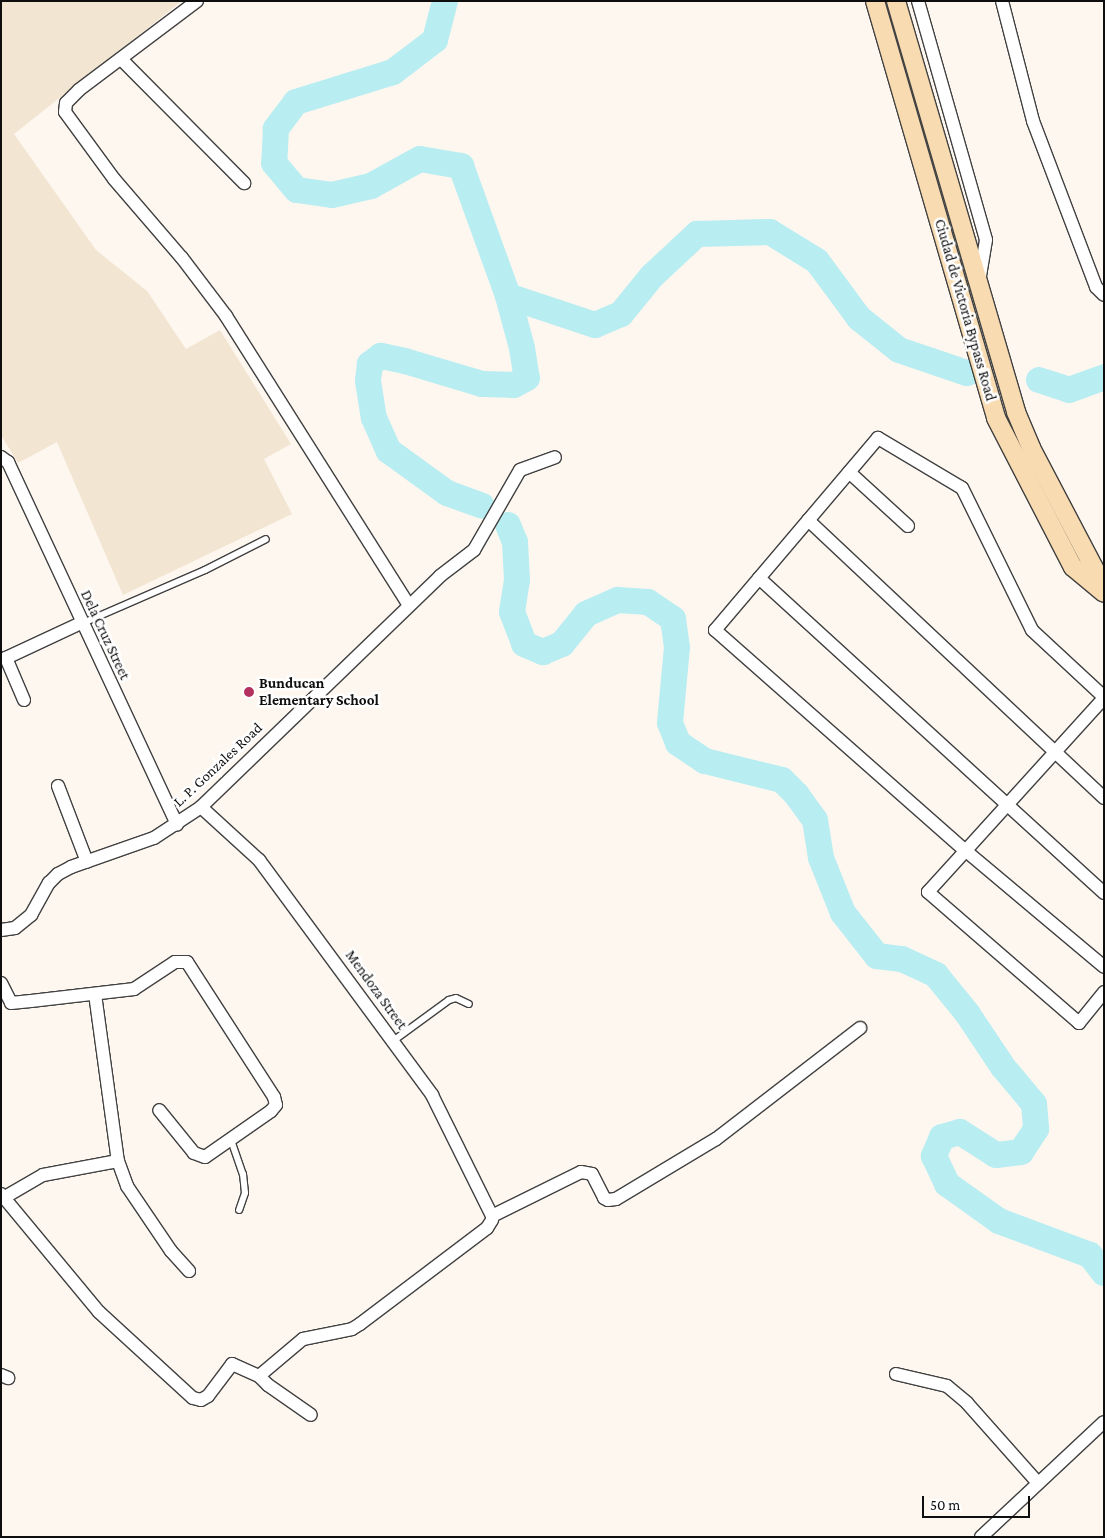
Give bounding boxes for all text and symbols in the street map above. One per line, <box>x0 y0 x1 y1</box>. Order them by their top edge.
street label: Ciudad de Victoria Bypass Road <box>930 217 1000 403</box>
street label: Dela Cruz Street <box>76 587 134 683</box>
place label: Bunducan Elementary School <box>259 674 379 709</box>
marker: Bunducan Elementary School <box>243 686 255 698</box>
street label: L. P. Gonzales Road <box>170 719 266 811</box>
street label: Mendoza Street <box>341 947 411 1033</box>
scale bar <box>925 1486 1032 1518</box>
text: 50 m <box>930 1497 960 1513</box>

